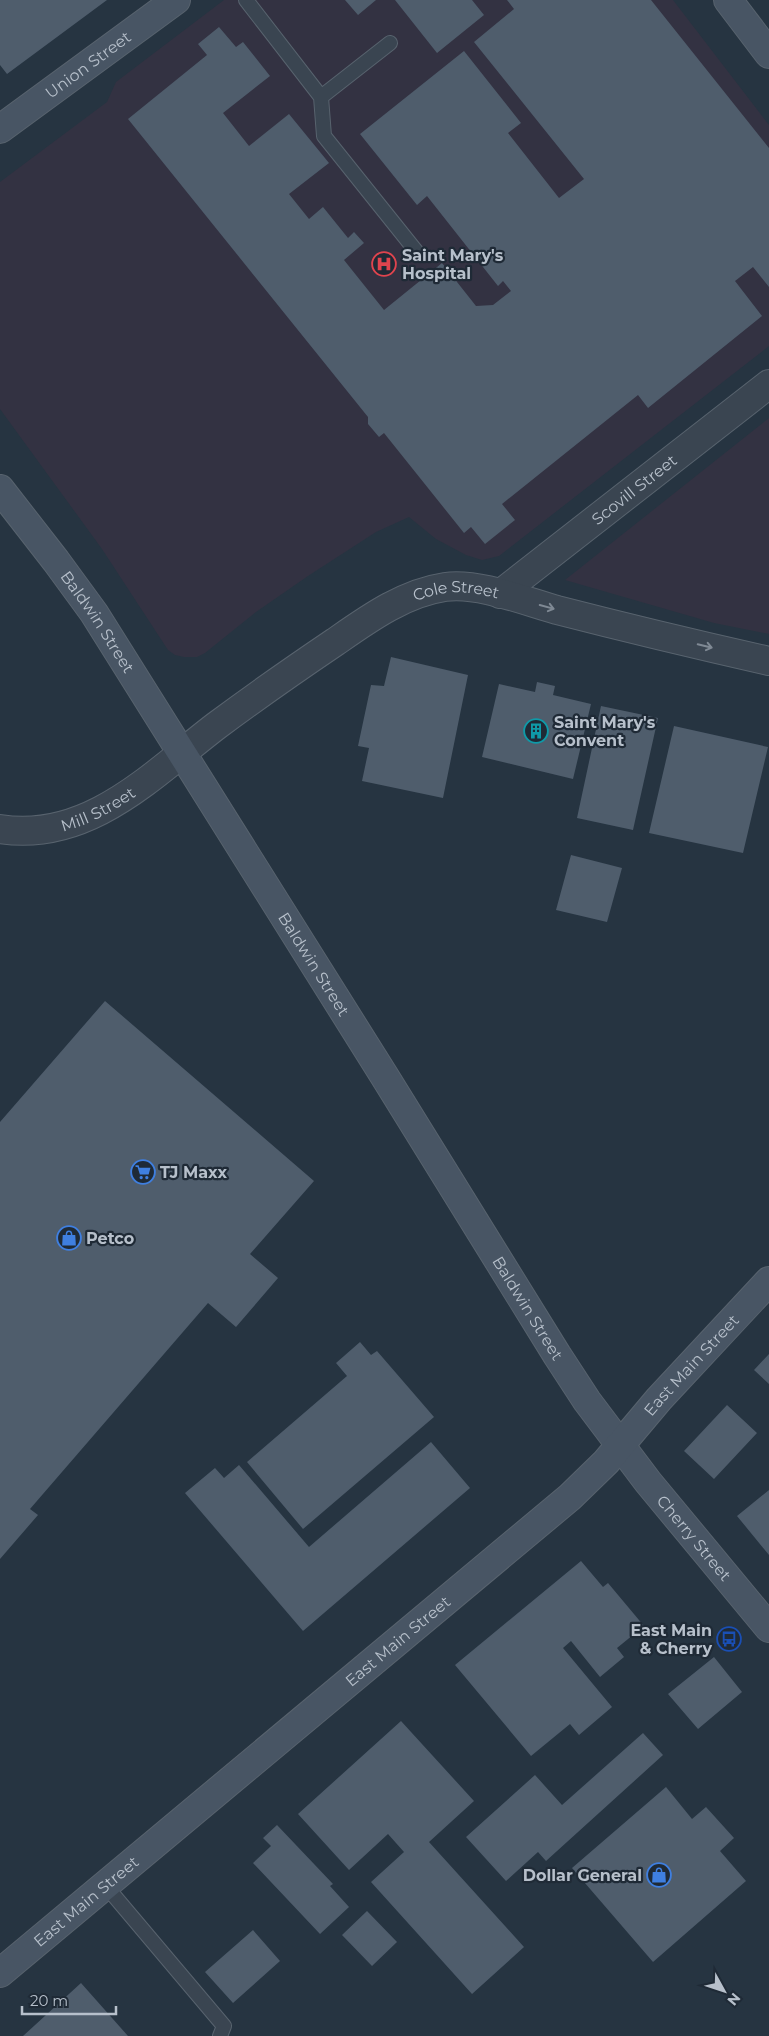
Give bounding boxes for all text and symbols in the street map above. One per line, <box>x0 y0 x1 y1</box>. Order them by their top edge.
street label: Union Street <box>41 27 135 102</box>
place label: Saint Mary's Hospital <box>402 246 504 283</box>
hospital icon: Saint Mary's Hospital <box>371 251 397 277</box>
street label: Scovill Street <box>588 450 681 528</box>
street label: Baldwin Street <box>57 567 139 677</box>
street label: Cole Street <box>410 577 502 604</box>
one-way arrow <box>539 603 555 612</box>
one-way arrow <box>696 642 712 652</box>
place label: Saint Mary's Convent <box>554 713 656 750</box>
building icon: Saint Mary's Convent <box>523 718 549 744</box>
street label: Mill Street <box>58 782 139 835</box>
street label: Baldwin Street <box>275 909 354 1020</box>
supermarket icon: TJ Maxx <box>130 1159 156 1185</box>
place label: TJ Maxx <box>160 1163 228 1182</box>
shop icon: Petco <box>56 1225 82 1251</box>
place label: Petco <box>86 1229 134 1248</box>
street label: Baldwin Street <box>489 1253 567 1364</box>
street label: East Main Street <box>640 1310 743 1419</box>
street label: Cherry Street <box>653 1491 736 1585</box>
street label: East Main Street <box>341 1591 454 1690</box>
place label: East Main & Cherry <box>630 1621 712 1658</box>
bus stop icon: East Main & Cherry <box>716 1626 742 1652</box>
street label: East Main Street <box>30 1852 143 1951</box>
shop icon: Dollar General <box>646 1862 672 1888</box>
place label: Dollar General <box>523 1866 642 1885</box>
north arrow <box>699 1966 749 2016</box>
scale bar <box>22 1984 116 2016</box>
text: N <box>723 1989 744 2009</box>
text: 20 m <box>30 1991 68 2010</box>

